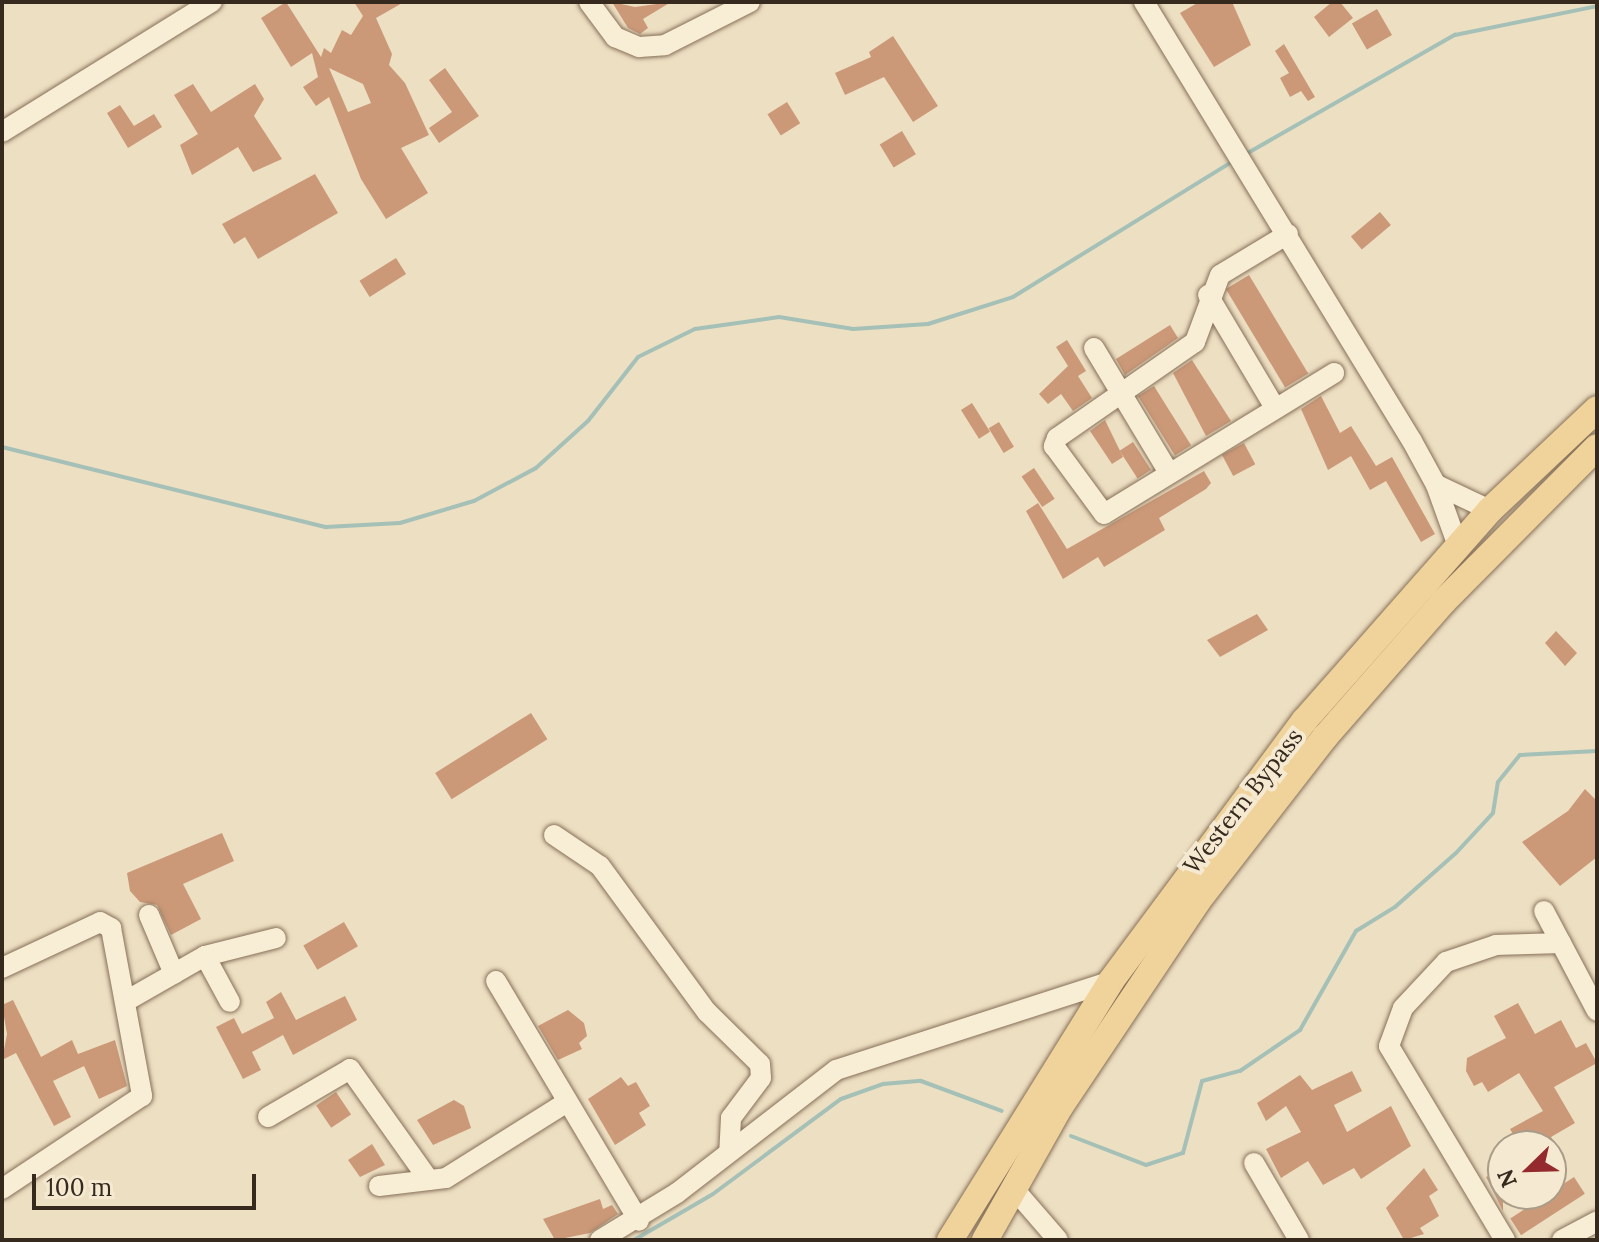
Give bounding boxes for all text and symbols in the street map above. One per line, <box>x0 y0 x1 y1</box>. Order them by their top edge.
street label: Western Bypass <box>1177 722 1309 880</box>
north arrow <box>1487 1130 1567 1210</box>
scale bar <box>36 1158 260 1208</box>
text: N <box>1491 1165 1523 1192</box>
text: 100 m <box>46 1172 112 1203</box>

